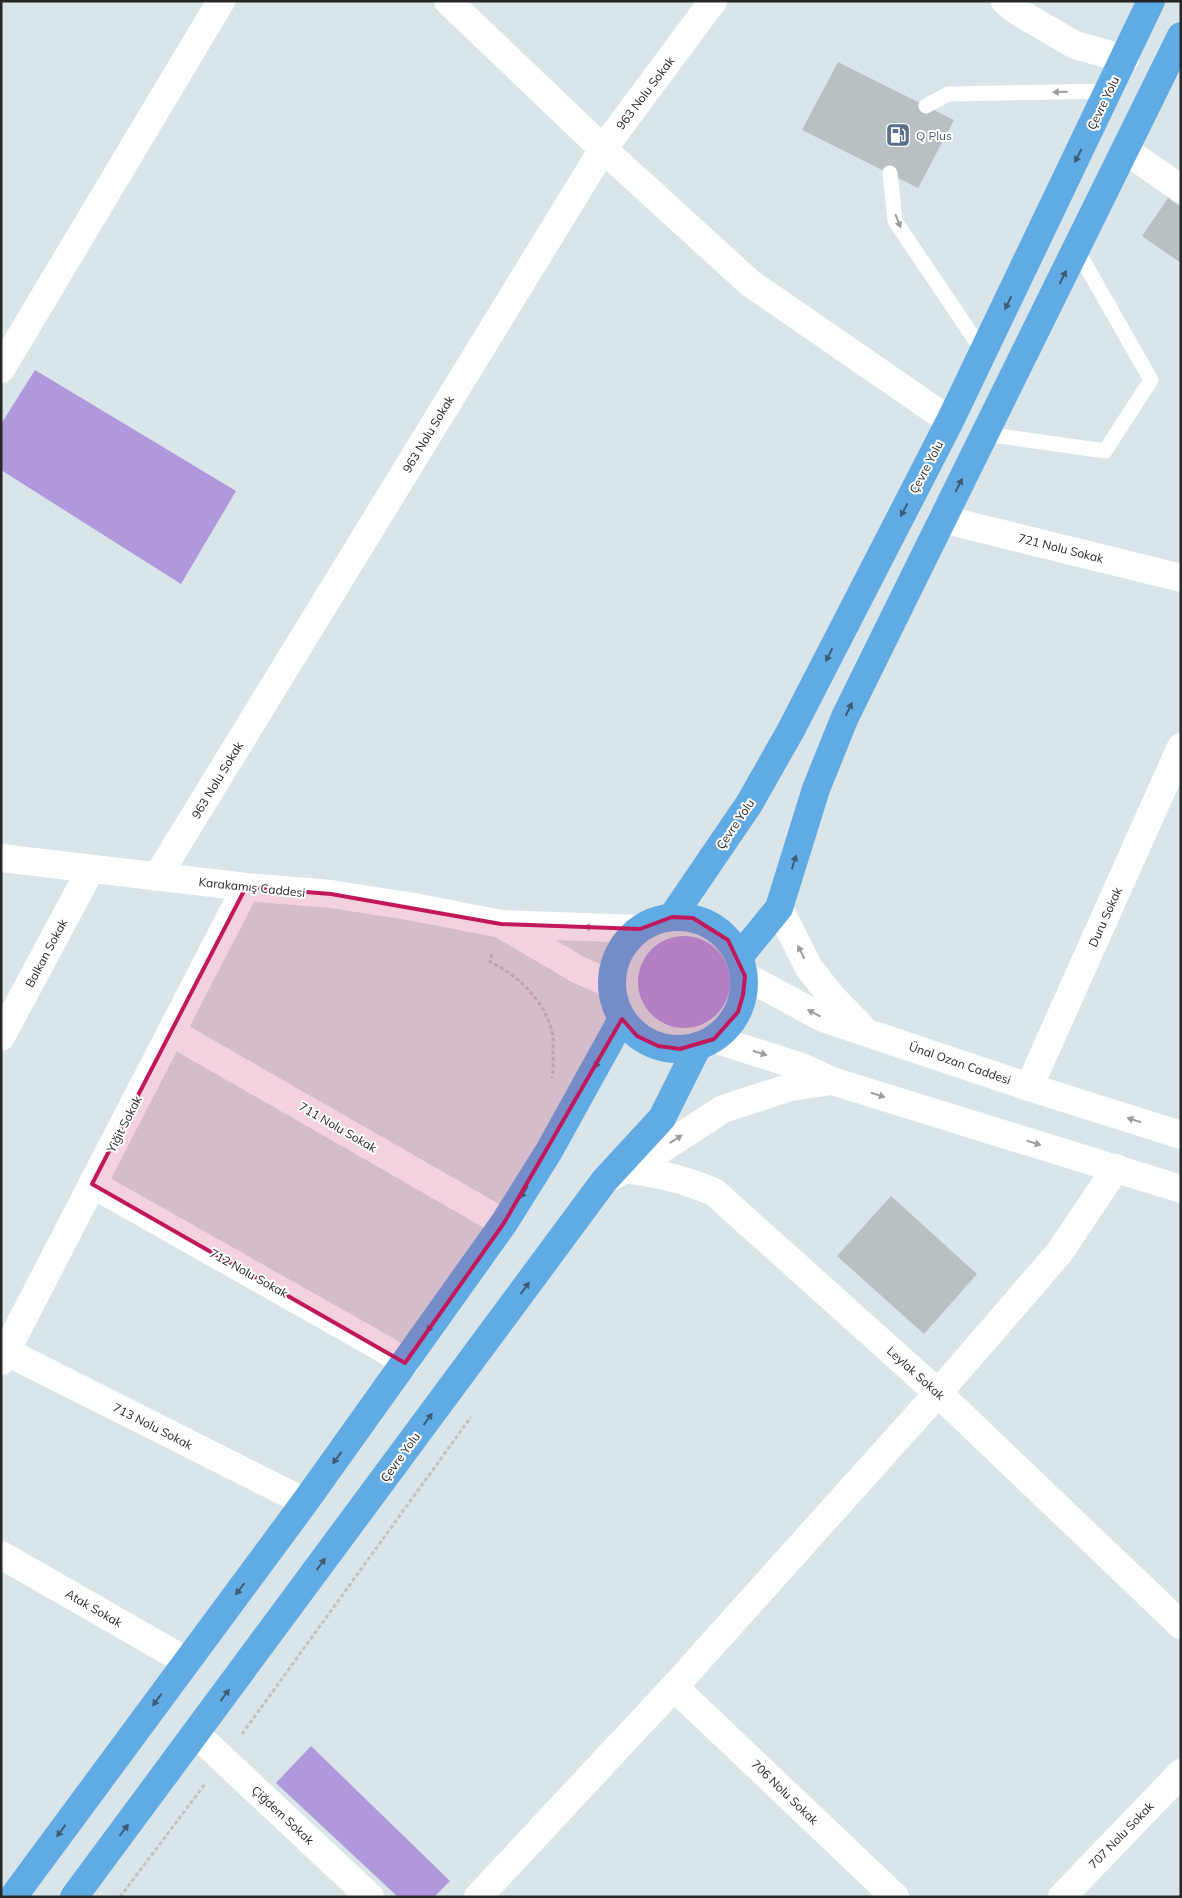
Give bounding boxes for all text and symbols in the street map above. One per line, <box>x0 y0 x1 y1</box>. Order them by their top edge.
street label: 963 Nolu Sokak <box>613 53 678 132</box>
street label: Çevre Yolu <box>1084 74 1122 132</box>
one-way arrow <box>1052 88 1068 96</box>
fuel station icon: Q Plus <box>885 122 911 148</box>
place label: Q Plus <box>916 128 952 143</box>
one-way arrow <box>1074 149 1082 163</box>
one-way arrow <box>894 214 902 228</box>
one-way arrow <box>1059 270 1067 284</box>
one-way arrow <box>1004 296 1012 310</box>
street label: 963 Nolu Sokak <box>399 392 457 475</box>
street label: Çevre Yolu <box>906 438 946 496</box>
one-way arrow <box>955 478 963 492</box>
one-way arrow <box>899 504 908 517</box>
street label: 721 Nolu Sokak <box>1017 530 1106 566</box>
one-way arrow <box>825 648 833 662</box>
one-way arrow <box>845 702 853 716</box>
street label: 963 Nolu Sokak <box>188 738 246 821</box>
street label: Çevre Yolu <box>713 796 757 852</box>
one-way arrow <box>790 854 798 869</box>
street label: Karakamış Caddesi <box>198 874 306 900</box>
street label: Duru Sokak <box>1085 884 1125 949</box>
street label: Balkan Sokak <box>22 915 71 990</box>
one-way arrow <box>583 923 599 931</box>
one-way arrow <box>797 945 805 960</box>
one-way arrow <box>807 1009 822 1017</box>
street label: Ünal Ozan Caddesi <box>907 1039 1013 1088</box>
one-way arrow <box>753 1050 768 1058</box>
one-way arrow <box>594 1055 603 1068</box>
one-way arrow <box>871 1092 886 1100</box>
street label: Yiğit Sokak <box>103 1093 145 1156</box>
street label: 711 Nolu Sokak <box>296 1099 380 1156</box>
one-way arrow <box>1127 1116 1142 1124</box>
one-way arrow <box>670 1134 683 1144</box>
one-way arrow <box>1027 1139 1042 1147</box>
one-way arrow <box>519 1186 528 1199</box>
street label: 712 Nolu Sokak <box>207 1245 292 1301</box>
one-way arrow <box>520 1281 530 1295</box>
one-way arrow <box>426 1319 436 1333</box>
street label: Leylak Sokak <box>884 1343 949 1403</box>
street label: 713 Nolu Sokak <box>111 1400 196 1453</box>
one-way arrow <box>423 1412 433 1426</box>
street label: Çevre Yolu <box>377 1429 423 1485</box>
one-way arrow <box>332 1451 342 1465</box>
one-way arrow <box>316 1558 327 1571</box>
one-way arrow <box>235 1582 245 1596</box>
street label: Atak Sokak <box>63 1586 126 1631</box>
one-way arrow <box>220 1688 230 1702</box>
one-way arrow <box>152 1694 162 1707</box>
street label: 706 Nolu Sokak <box>748 1756 822 1828</box>
street label: Çiğdem Sokak <box>249 1782 318 1848</box>
street label: 707 Nolu Sokak <box>1085 1798 1157 1872</box>
one-way arrow <box>119 1823 129 1837</box>
one-way arrow <box>56 1825 66 1838</box>

